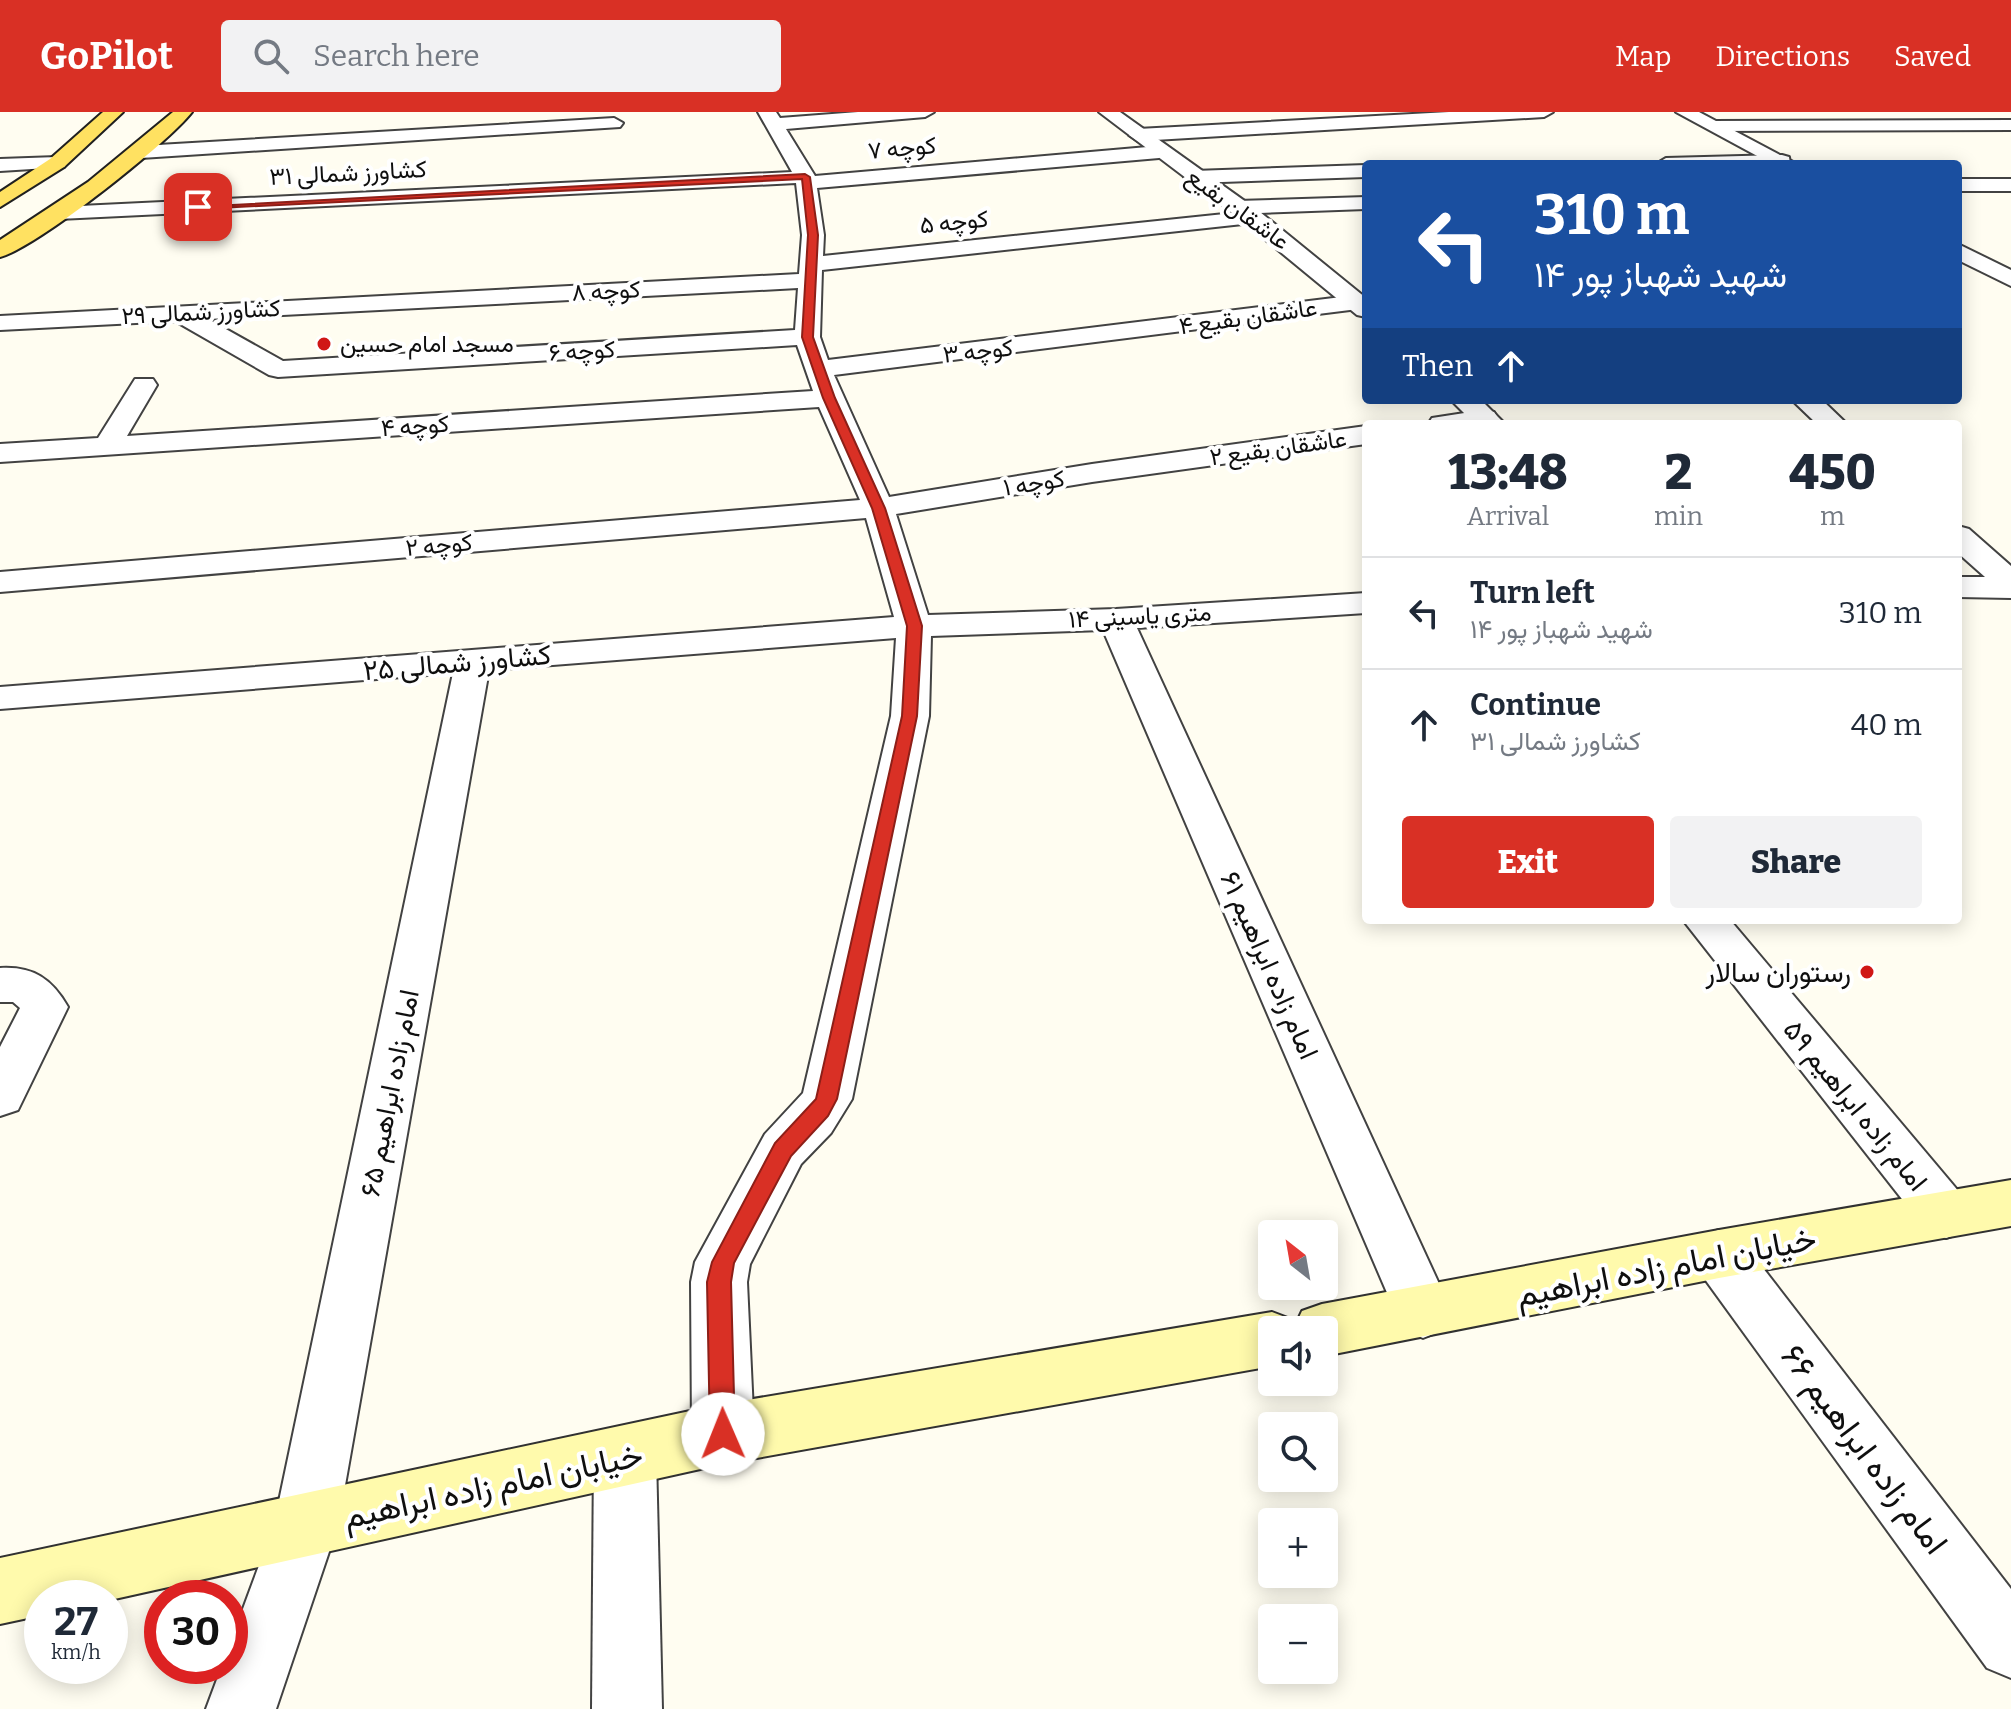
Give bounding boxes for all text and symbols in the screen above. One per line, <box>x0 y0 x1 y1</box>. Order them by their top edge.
search box <box>221 20 781 92</box>
text: GoPilot <box>40 33 173 79</box>
icon: search <box>249 34 293 78</box>
text: Search here <box>313 38 480 74</box>
text: Map <box>1615 40 1671 73</box>
text: Directions <box>1715 40 1850 73</box>
text: Saved <box>1894 40 1971 73</box>
street label: کوچه ۷ <box>867 131 938 167</box>
street label: کشاورز شمالی ۳۱ <box>269 155 428 192</box>
street label: عاشقان بقیع <box>1179 162 1295 258</box>
pin <box>164 173 232 241</box>
text: 310 m <box>1534 182 1690 249</box>
icon: arrive <box>176 185 220 229</box>
icon: left <box>1402 192 1506 296</box>
street label: کوچه ۵ <box>918 204 990 242</box>
text: شهید شهباز پور ۱۴ <box>1534 253 1787 297</box>
street label: کوچه ۸ <box>571 275 641 309</box>
street label: عاشقان بقیع ۴ <box>1177 293 1319 344</box>
street label: کشاورز شمالی ۲۹ <box>121 294 281 331</box>
place label: مسجد امام حسین <box>340 330 514 360</box>
street label: کوچه ۳ <box>941 333 1015 371</box>
marker: مسجد امام حسین <box>315 335 333 353</box>
street label: کوچه ۶ <box>548 335 616 369</box>
icon: ahead <box>1489 344 1533 388</box>
text: Then <box>1402 348 1473 384</box>
street label: کوچه ۴ <box>380 410 450 444</box>
street label: عاشقان بقیع ۲ <box>1208 425 1349 474</box>
text: 13:48 <box>1448 444 1568 502</box>
text: 2 <box>1665 444 1692 502</box>
text: 450 <box>1789 444 1876 502</box>
street label: کوچه ۱ <box>1001 464 1067 504</box>
text: Arrival <box>1467 501 1549 532</box>
text: min <box>1654 501 1703 532</box>
text: m <box>1820 501 1845 532</box>
street label: کوچه ۲ <box>404 528 474 564</box>
text: Turn left <box>1470 575 1595 611</box>
icon: left <box>1402 591 1446 635</box>
text: 310 m <box>1839 595 1922 631</box>
street label: ۱۴ متری یاسینی <box>1068 598 1212 635</box>
text: شهید شهباز پور ۱۴ <box>1470 614 1653 645</box>
street label: کشاورز شمالی ۲۵ <box>362 638 553 688</box>
text: Continue <box>1470 687 1601 723</box>
icon: ahead <box>1402 703 1446 747</box>
text: 40 m <box>1851 707 1922 743</box>
text: کشاورز شمالی ۳۱ <box>1470 726 1641 757</box>
button: Exit <box>1402 816 1654 908</box>
button: Share <box>1670 816 1922 908</box>
street label: امام زاده ابراهیم ۶۱ <box>1212 866 1326 1065</box>
place label: رستوران سالار <box>1704 956 1851 990</box>
marker: رستوران سالار <box>1858 963 1876 981</box>
street label: امام زاده ابراهیم ۶۵ <box>353 987 428 1200</box>
street label: امام زاده ابراهیم ۵۹ <box>1775 1013 1935 1199</box>
street label: خیابان امام زاده ابراهیم <box>1513 1217 1820 1318</box>
north arrow <box>1258 1220 1338 1300</box>
map controls <box>1258 1220 1338 1684</box>
button: sound <box>1258 1316 1338 1396</box>
street label: امام زاده ابراهیم ۶۶ <box>1771 1336 1957 1564</box>
position arrow <box>681 1392 765 1476</box>
button: search <box>1258 1412 1338 1492</box>
street label: خیابان امام زاده ابراهیم <box>340 1434 647 1539</box>
button: + <box>1258 1508 1338 1588</box>
speed limit sign: 30 <box>144 1580 248 1684</box>
text: 27 <box>54 1598 98 1646</box>
button: − <box>1258 1604 1338 1684</box>
text: km/h <box>51 1640 101 1664</box>

